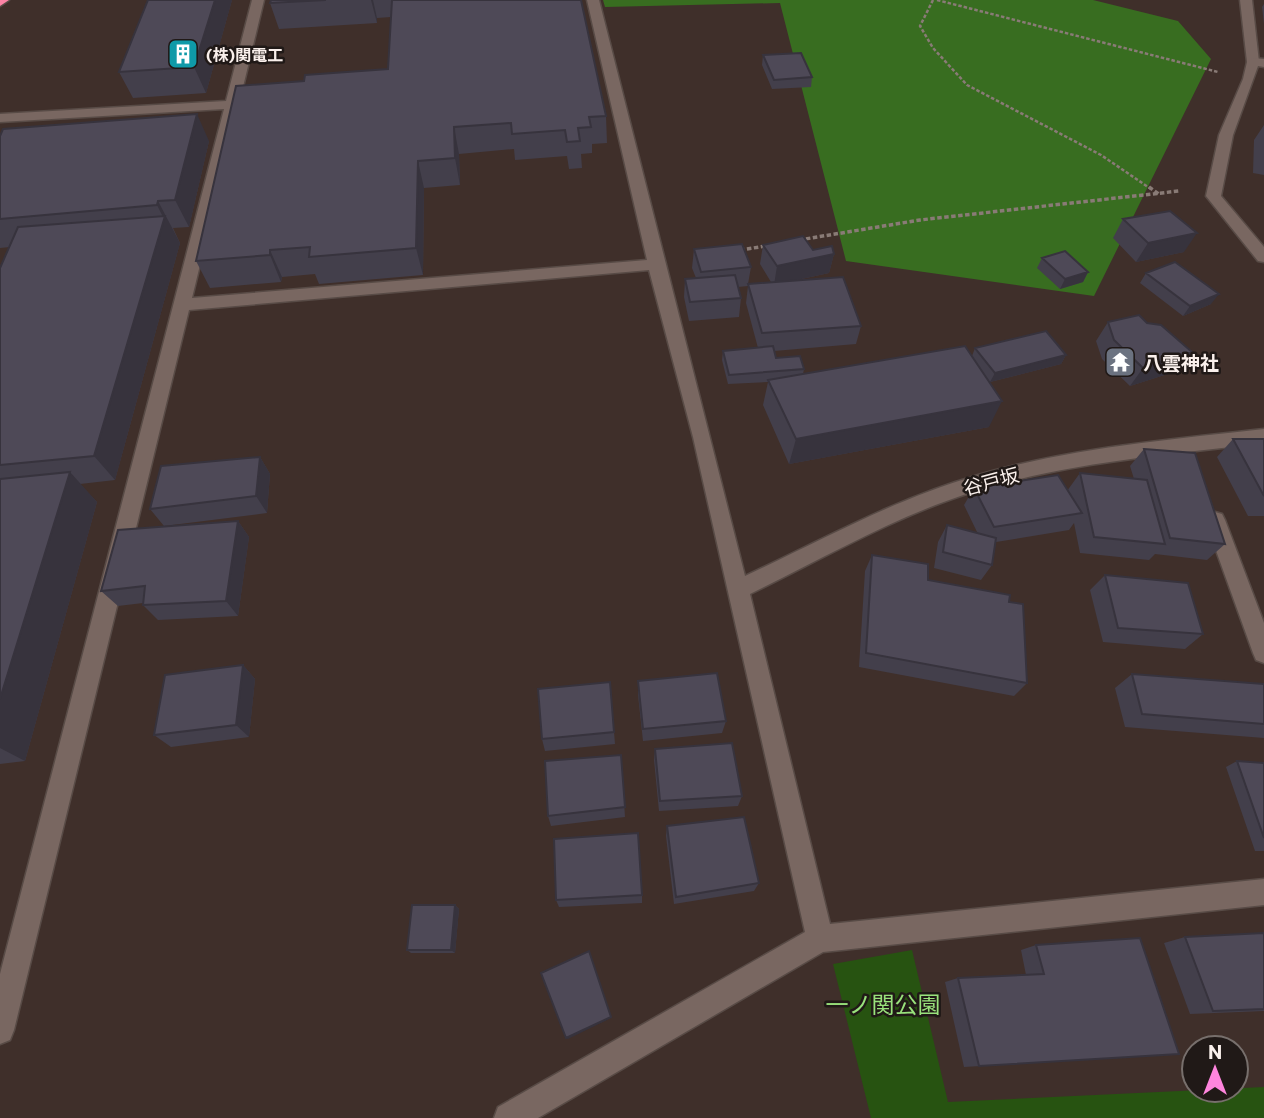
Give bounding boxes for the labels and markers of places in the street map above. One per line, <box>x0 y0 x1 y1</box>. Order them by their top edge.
building icon: (株)関電工 <box>166 37 200 71</box>
place label: (株)関電工 <box>206 45 283 64</box>
temple icon: 八雲神社 <box>1103 345 1137 379</box>
place label: 八雲神社 <box>1143 351 1219 374</box>

